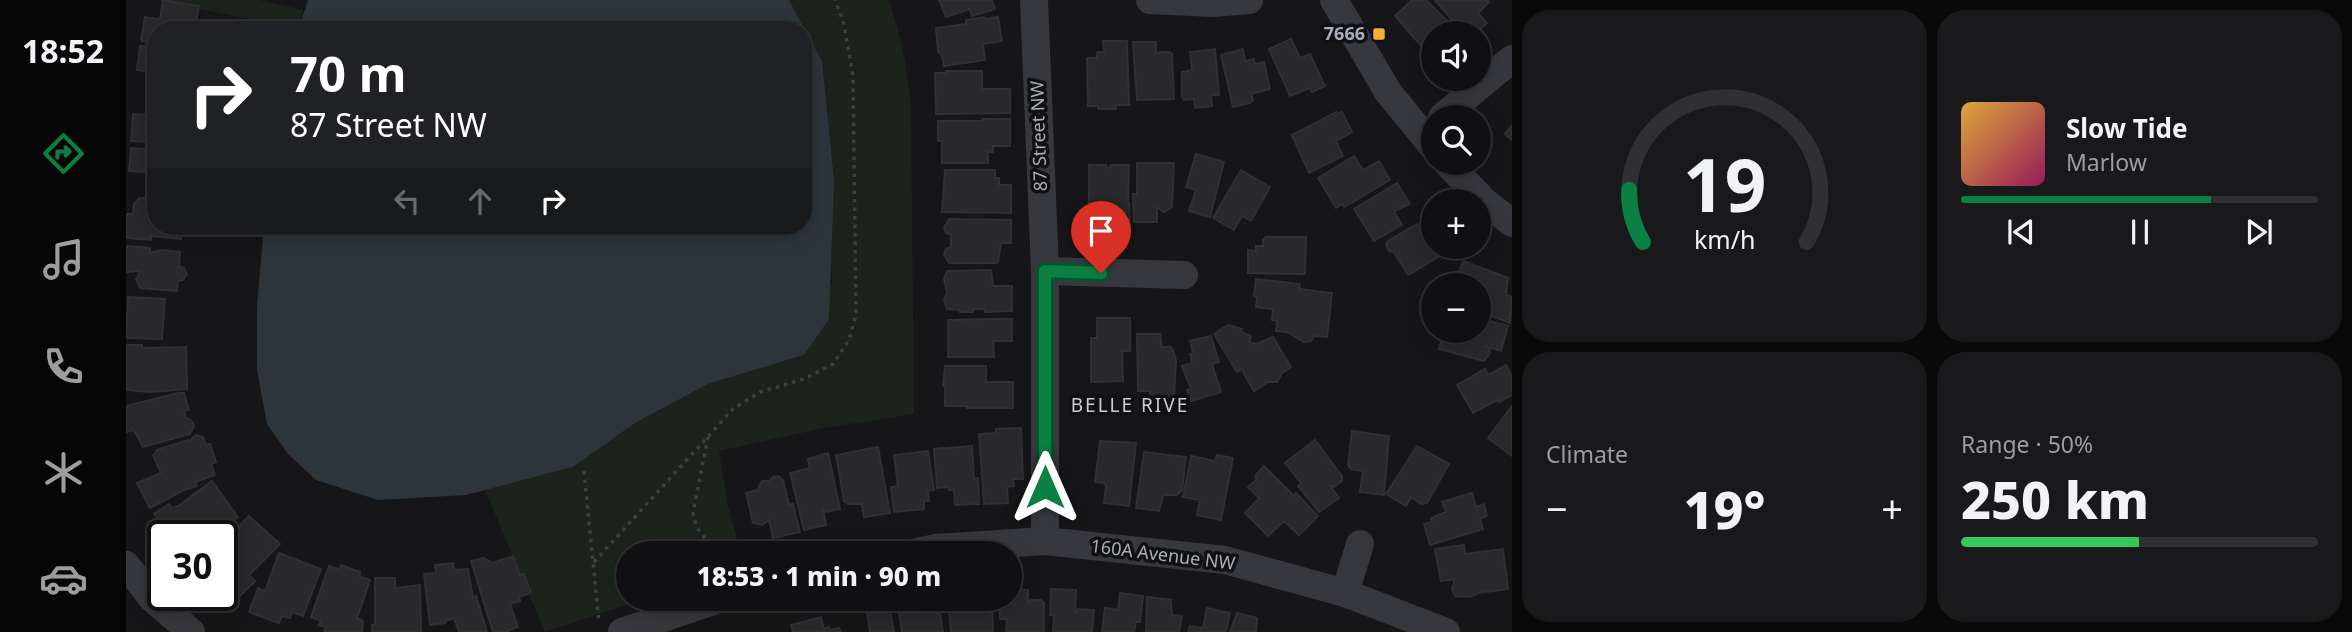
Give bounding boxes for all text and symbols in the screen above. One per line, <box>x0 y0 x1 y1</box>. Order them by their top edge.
place label: 7666 <box>1324 21 1365 45</box>
map controls <box>1421 21 1491 343</box>
button: sound <box>1421 21 1491 91</box>
marker: 7666 <box>1371 26 1387 42</box>
text: 18:52 <box>22 29 104 72</box>
text: 70 m <box>290 40 407 106</box>
icon: right <box>175 49 266 140</box>
street label: 87 Street NW <box>1024 80 1052 192</box>
text: 87 Street NW <box>290 103 487 146</box>
button: search <box>1421 105 1491 175</box>
text: Slow Tide <box>2066 110 2188 146</box>
icon: directions <box>39 129 88 178</box>
text: 19 <box>1683 135 1766 234</box>
text: Marlow <box>2066 146 2147 178</box>
icon: left <box>388 182 426 220</box>
icon: ahead <box>461 182 499 220</box>
icon: right <box>534 182 572 220</box>
button: + <box>1421 189 1491 259</box>
pin <box>1071 201 1131 273</box>
icon: arrive <box>1082 212 1120 250</box>
icon: previous <box>2002 213 2040 251</box>
icon: pause <box>2121 213 2159 251</box>
icon: next <box>2240 213 2278 251</box>
text: km/h <box>1694 222 1755 256</box>
icon: music <box>39 235 88 284</box>
button: − <box>1421 273 1491 343</box>
icon: phone <box>39 342 88 391</box>
district label: BELLE RIVE <box>1071 392 1189 418</box>
text: Range · 50% <box>1961 428 2093 460</box>
text: Climate <box>1546 438 1628 470</box>
icon: climate <box>39 448 88 497</box>
position arrow <box>1008 450 1082 524</box>
text: 250 km <box>1961 463 2149 534</box>
text: 19° <box>1683 473 1766 544</box>
text: − <box>1546 482 1568 534</box>
text: + <box>1881 482 1903 534</box>
speed limit sign: 30 <box>147 520 238 611</box>
street label: 160A Avenue NW <box>1090 533 1237 575</box>
icon: car <box>39 554 88 603</box>
text: 18:53 · 1 min · 90 m <box>697 558 941 594</box>

